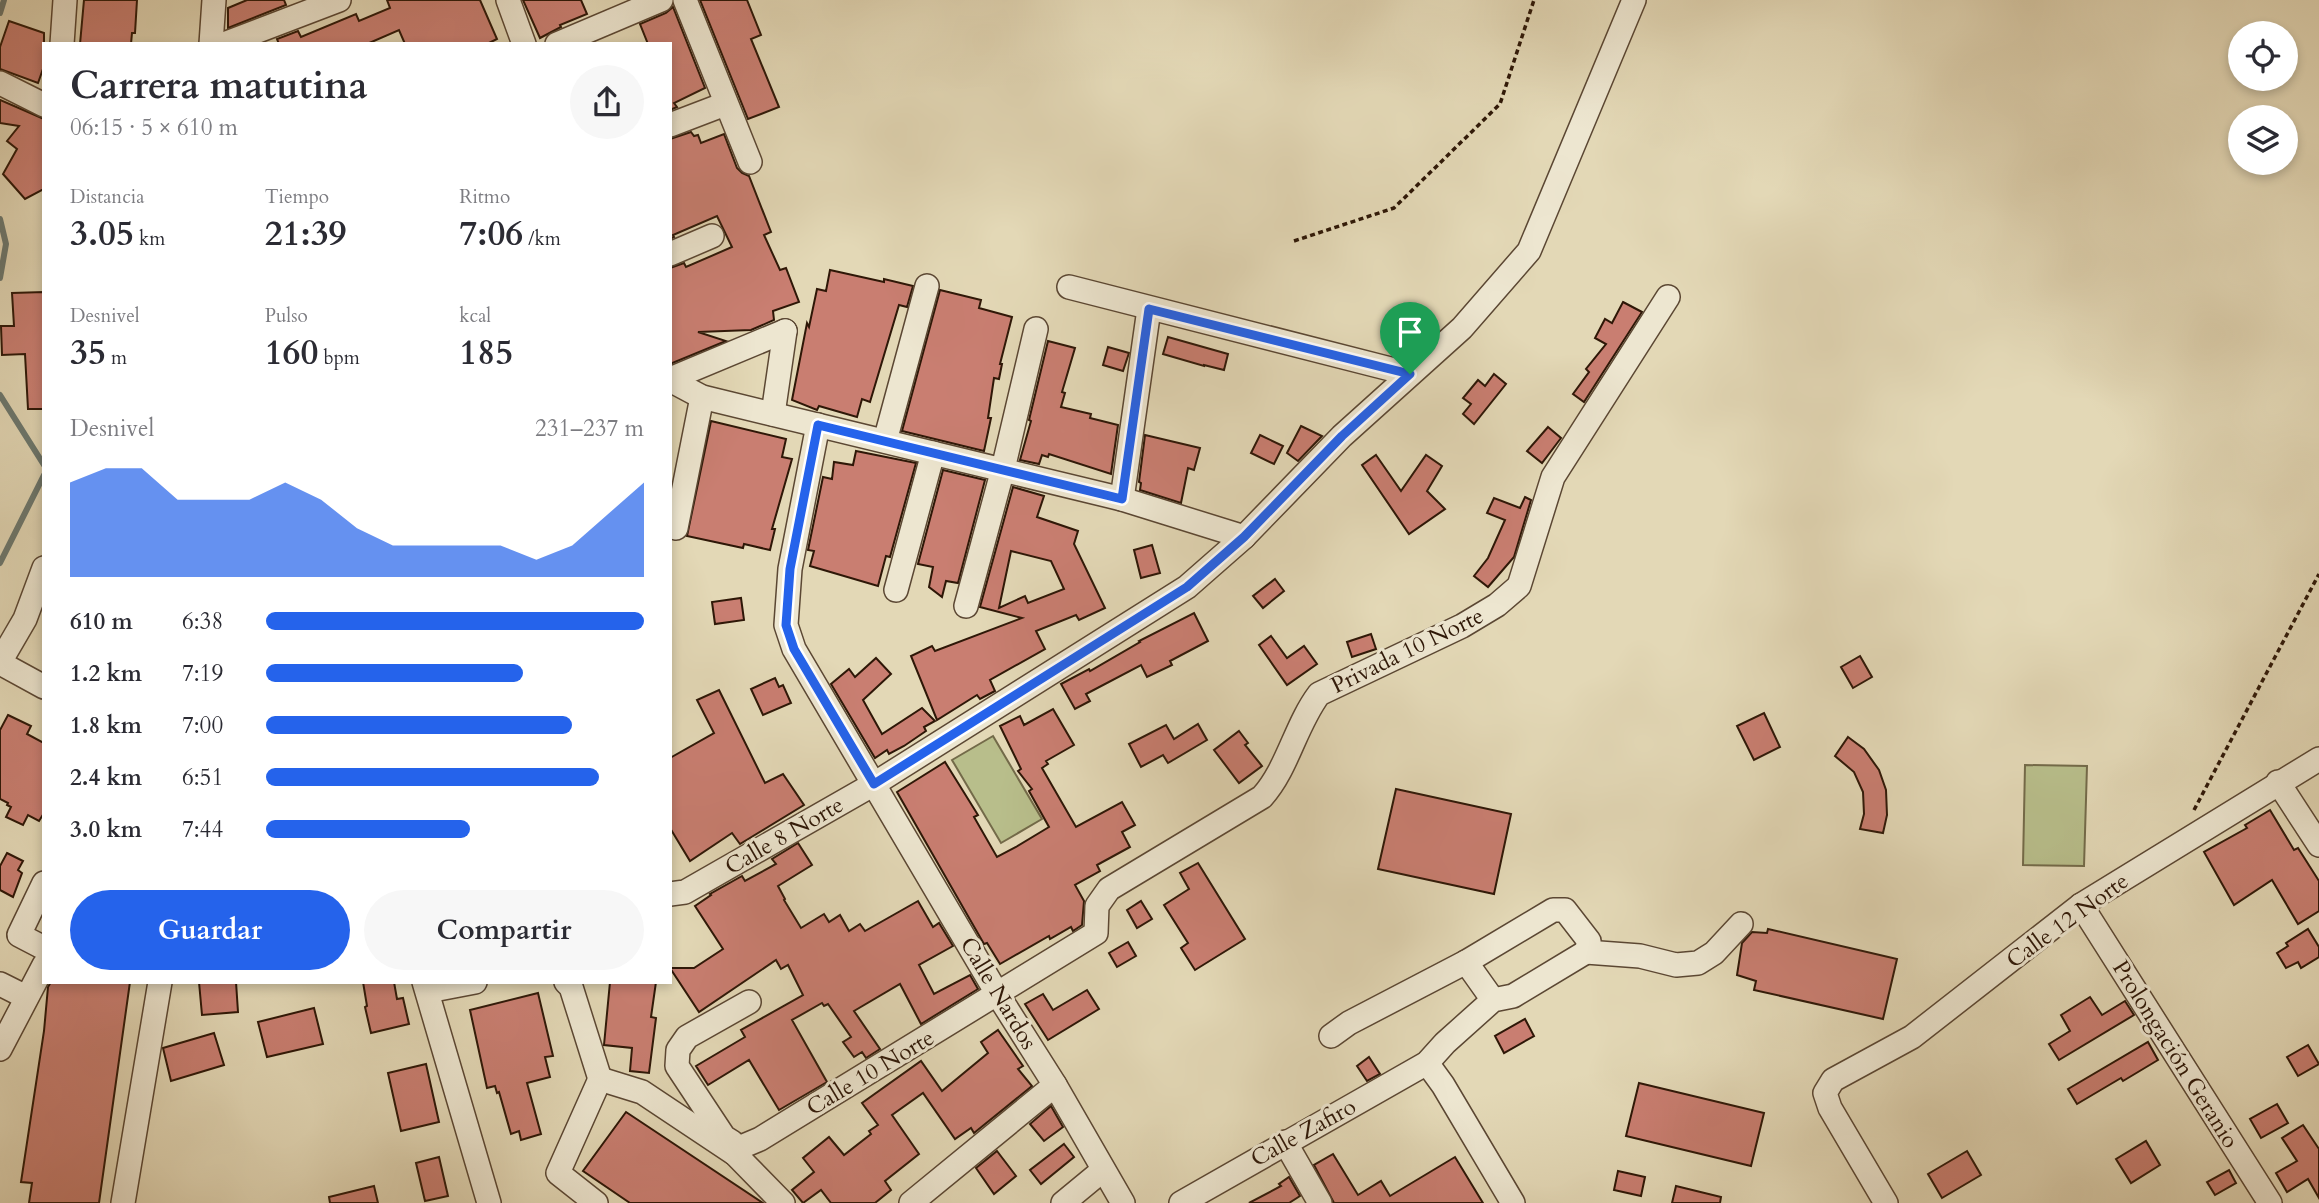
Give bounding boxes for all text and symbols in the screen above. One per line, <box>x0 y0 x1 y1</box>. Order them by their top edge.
map controls <box>2228 21 2298 175</box>
button: locate <box>2228 21 2298 91</box>
text: Carrera matutina <box>70 60 368 112</box>
button: share <box>570 65 644 139</box>
button: layers <box>2228 105 2298 175</box>
text: 06:15 · 5 × 610 m <box>70 112 238 143</box>
text: Distancia <box>70 184 144 210</box>
text: Tiempo <box>265 184 329 210</box>
text: Ritmo <box>459 184 510 210</box>
text: 3.05 <box>70 210 134 258</box>
text: 21:39 <box>265 210 347 258</box>
text: 7:06 <box>459 210 523 258</box>
text: km <box>134 226 165 252</box>
text: /km <box>523 226 561 252</box>
pin <box>1380 302 1440 374</box>
text: Desnivel <box>70 303 140 329</box>
text: Pulso <box>265 303 308 329</box>
text: kcal <box>459 303 491 329</box>
icon: arrive <box>1391 313 1429 351</box>
text: 35 <box>70 329 106 377</box>
text: 160 <box>265 329 318 377</box>
text: 185 <box>459 329 513 377</box>
text: m <box>106 345 127 371</box>
text: bpm <box>318 345 360 371</box>
text: Desnivel <box>70 413 154 444</box>
text: 231–237 m <box>535 413 644 444</box>
street label: Privada 10 Norte <box>1326 600 1489 701</box>
text: 610 m <box>70 606 133 637</box>
text: 6:38 <box>182 606 223 637</box>
text: 1.2 km <box>70 658 142 689</box>
text: 7:19 <box>182 658 223 689</box>
text: 1.8 km <box>70 710 142 741</box>
text: 7:00 <box>182 710 223 741</box>
text: 2.4 km <box>70 762 142 793</box>
text: 6:51 <box>182 762 223 793</box>
street label: Calle 8 Norte <box>719 789 849 882</box>
text: 3.0 km <box>70 814 142 845</box>
text: 7:44 <box>182 814 223 845</box>
street label: Calle 12 Norte <box>2000 866 2135 975</box>
button: Guardar <box>70 890 350 970</box>
button: Compartir <box>364 890 644 970</box>
street label: Calle Nardos <box>953 931 1044 1055</box>
street label: Prolongación Geranio <box>2105 954 2246 1154</box>
street label: Calle 10 Norte <box>801 1022 940 1123</box>
street label: Calle Zafiro <box>1245 1091 1361 1174</box>

